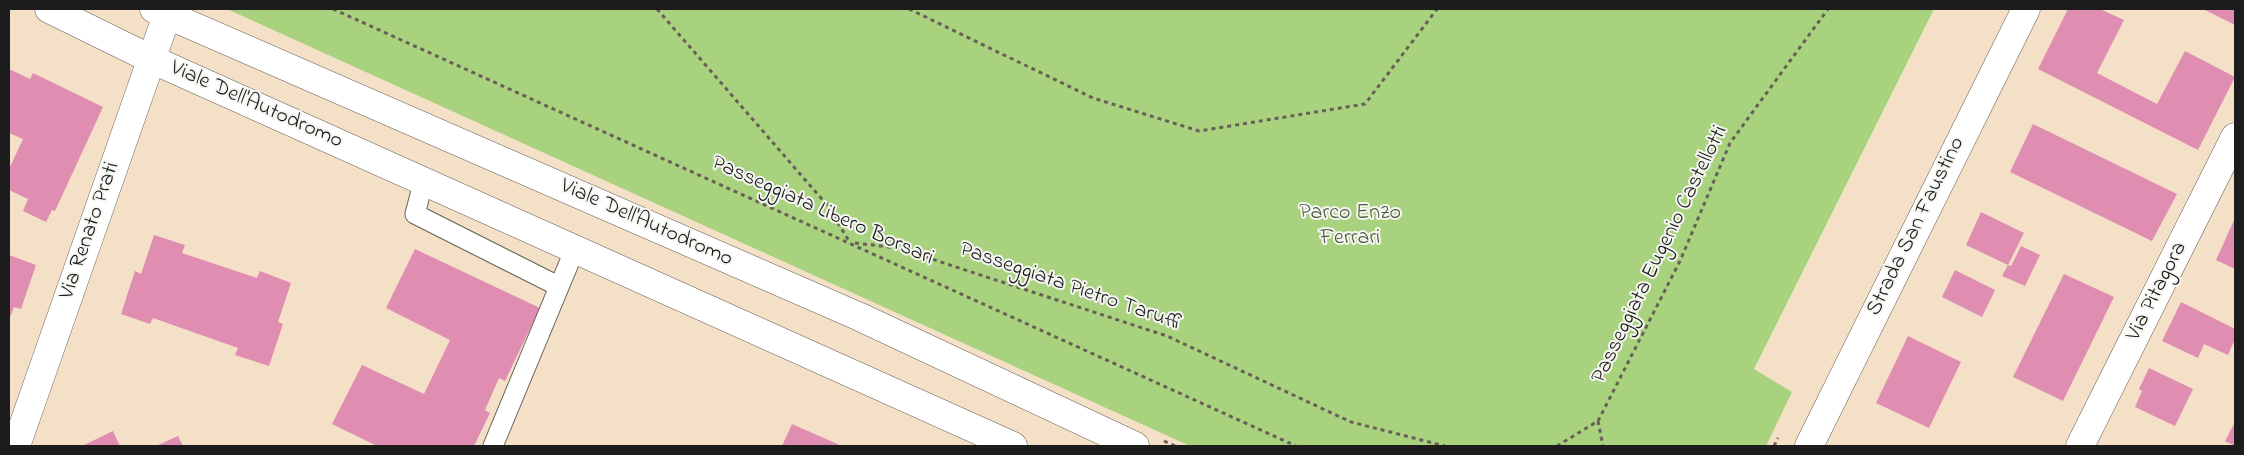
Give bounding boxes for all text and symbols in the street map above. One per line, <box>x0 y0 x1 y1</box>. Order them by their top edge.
street label: Viale Dell'Autodromo <box>166 56 346 156</box>
street label: Passeggiata Eugenio Castellotti <box>1587 122 1735 388</box>
street label: Strada San Faustino <box>1862 133 1972 321</box>
street label: Passeggiata Libero Borsari <box>707 151 937 273</box>
street label: Via Renato Prati <box>55 159 127 303</box>
street label: Viale Dell'Autodromo <box>556 174 736 274</box>
park label: Parco Enzo Ferrari <box>1299 201 1401 252</box>
street label: Passeggiata Pietro Taruffi <box>956 238 1184 338</box>
street label: Via Pitagora <box>2122 238 2194 346</box>

